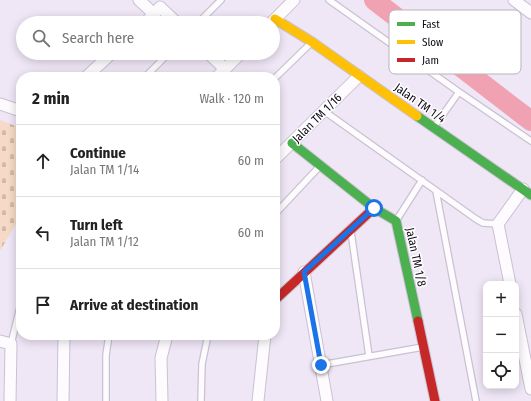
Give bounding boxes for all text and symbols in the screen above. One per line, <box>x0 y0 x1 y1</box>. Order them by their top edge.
legend <box>389 10 521 74</box>
search box <box>16 16 280 60</box>
text: Fast <box>422 18 440 31</box>
icon: search <box>30 27 52 49</box>
text: Search here <box>62 29 134 47</box>
text: Slow <box>422 36 443 49</box>
text: Jam <box>422 54 439 67</box>
street label: Jalan TM 1/4 <box>392 80 448 126</box>
text: 2 min <box>32 88 70 109</box>
street label: Jalan TM 1/16 <box>289 90 345 146</box>
text: Walk · 120 m <box>199 91 264 106</box>
text: Continue <box>70 144 126 162</box>
icon: ahead <box>32 150 54 172</box>
text: 60 m <box>238 153 264 168</box>
text: Jalan TM 1/14 <box>70 162 139 177</box>
route start <box>365 199 383 217</box>
text: Turn left <box>70 216 123 234</box>
icon: left <box>32 222 54 244</box>
text: 60 m <box>238 225 264 240</box>
street label: Jalan TM 1/8 <box>403 226 429 288</box>
text: Jalan TM 1/12 <box>70 234 139 249</box>
map controls <box>483 281 519 389</box>
button: + <box>483 281 519 317</box>
icon: arrive <box>32 294 54 316</box>
text: Arrive at destination <box>70 296 198 314</box>
button: − <box>483 317 519 353</box>
button: locate <box>483 353 519 389</box>
route end <box>312 356 330 374</box>

